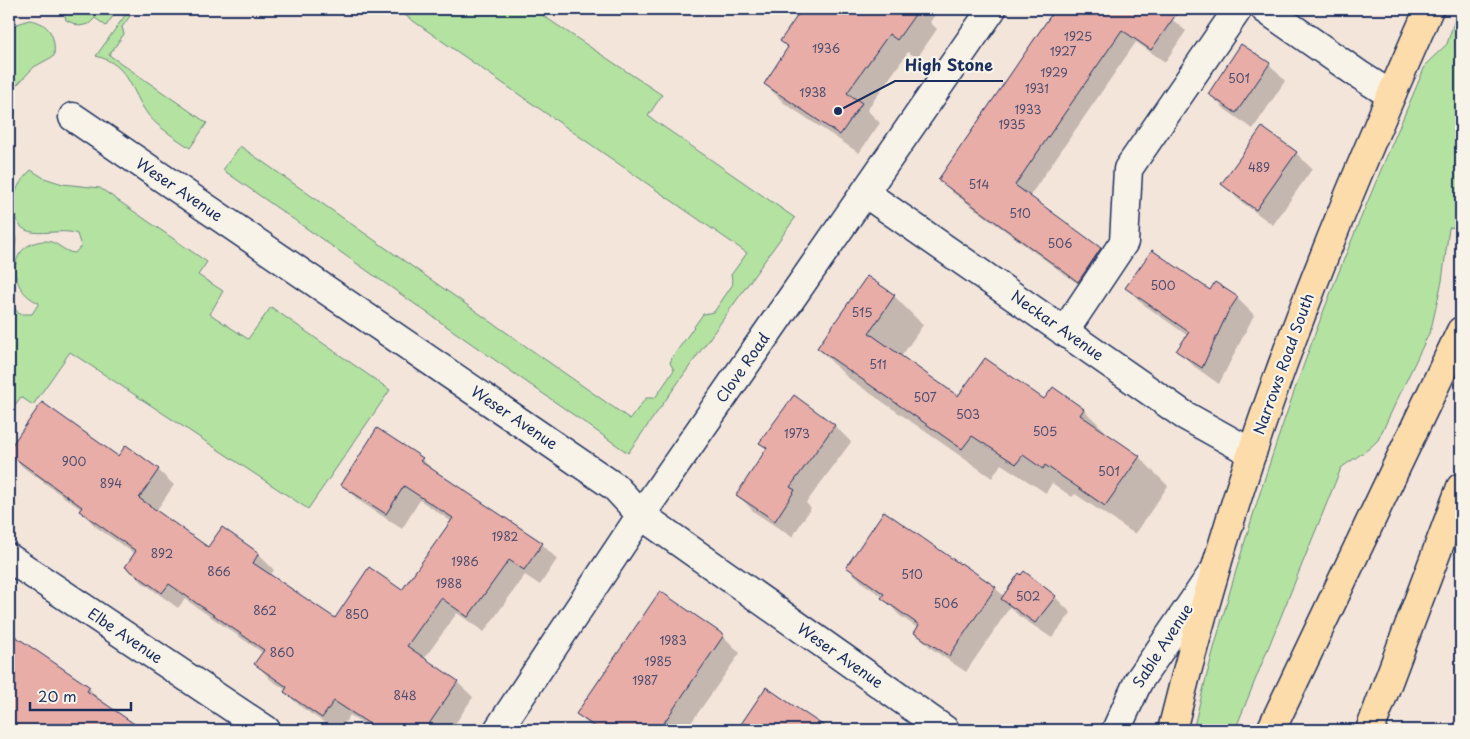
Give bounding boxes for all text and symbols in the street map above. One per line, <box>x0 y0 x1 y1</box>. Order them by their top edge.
house number: 1925 <box>1064 27 1092 45</box>
house number: 1936 <box>812 39 840 57</box>
house number: 1927 <box>1050 42 1076 60</box>
callout: High Stone <box>895 50 1003 81</box>
text: High Stone <box>905 52 993 76</box>
house number: 1929 <box>1040 63 1068 81</box>
house number: 501 <box>1228 69 1250 87</box>
house number: 1931 <box>1025 79 1049 97</box>
house number: 1938 <box>799 83 827 101</box>
house number: 1933 <box>1014 100 1042 118</box>
house number: 1935 <box>998 115 1026 133</box>
street label: Weser Avenue <box>132 151 228 226</box>
house number: 489 <box>1248 158 1270 176</box>
house number: 514 <box>969 175 989 193</box>
house number: 510 <box>1009 204 1031 222</box>
house number: 506 <box>1048 234 1072 252</box>
house number: 500 <box>1150 276 1176 294</box>
street label: Neckar Avenue <box>1007 284 1109 365</box>
street label: Narrows Road South <box>1246 290 1319 437</box>
house number: 515 <box>851 303 873 321</box>
street label: Clove Road <box>709 327 774 407</box>
house number: 511 <box>869 355 887 373</box>
street label: Weser Avenue <box>467 379 563 454</box>
house number: 507 <box>914 388 937 406</box>
house number: 503 <box>956 405 980 423</box>
house number: 505 <box>1033 422 1057 440</box>
house number: 1973 <box>784 424 810 442</box>
house number: 900 <box>62 452 86 470</box>
house number: 501 <box>1098 462 1120 480</box>
house number: 894 <box>100 474 122 492</box>
house number: 1982 <box>492 527 519 545</box>
house number: 892 <box>151 544 173 562</box>
house number: 1986 <box>451 552 479 570</box>
house number: 866 <box>207 562 231 580</box>
house number: 510 <box>901 565 923 583</box>
house number: 1988 <box>436 574 462 592</box>
house number: 502 <box>1016 587 1040 605</box>
house number: 506 <box>934 594 958 612</box>
street label: Sable Avenue <box>1126 599 1198 692</box>
street label: Elbe Avenue <box>84 601 168 668</box>
house number: 862 <box>253 601 277 619</box>
house number: 850 <box>345 605 369 623</box>
street label: Weser Avenue <box>793 617 888 693</box>
house number: 1983 <box>659 631 687 649</box>
house number: 860 <box>270 643 294 661</box>
house number: 1985 <box>644 652 672 670</box>
house number: 1987 <box>632 671 658 689</box>
scale bar <box>30 679 131 711</box>
text: 20 m <box>38 684 77 707</box>
house number: 848 <box>393 686 417 704</box>

